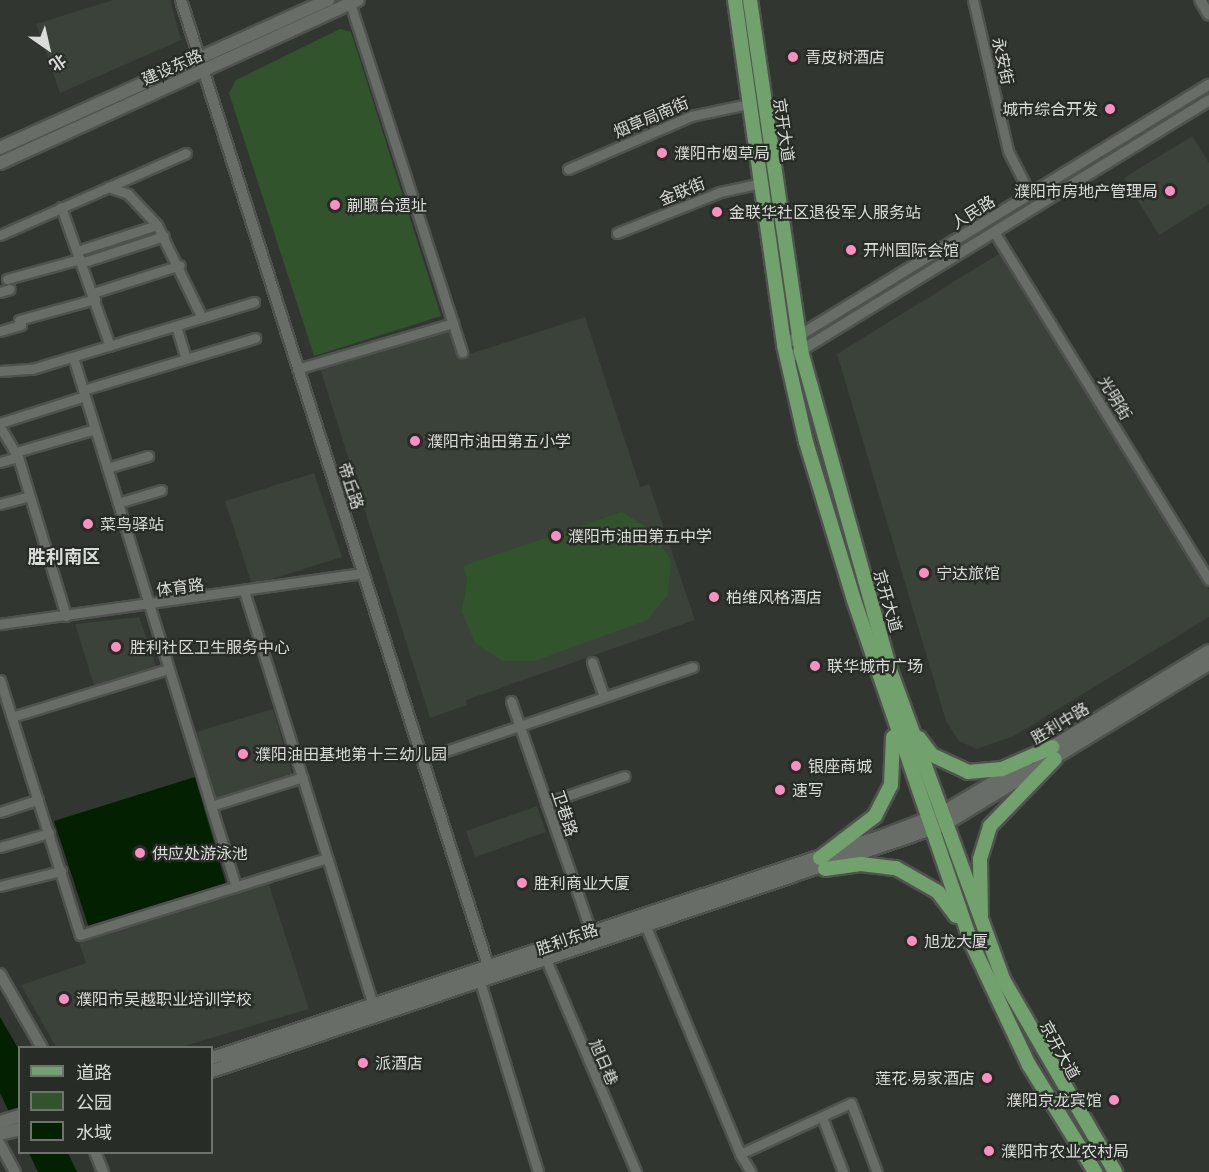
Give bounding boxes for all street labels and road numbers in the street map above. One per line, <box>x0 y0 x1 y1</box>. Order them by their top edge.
street label: 永安街 <box>989 36 1017 86</box>
street label: 建设东路 <box>139 45 205 89</box>
street label: 烟草局南街 <box>610 93 692 141</box>
street label: 京开大道 <box>770 97 798 163</box>
street label: 金联街 <box>656 173 708 209</box>
street label: 人民路 <box>948 191 998 233</box>
street label: 光明街 <box>1094 372 1136 424</box>
street label: 帝丘路 <box>334 460 368 512</box>
street label: 京开大道 <box>870 568 906 634</box>
street label: 体育路 <box>155 575 205 599</box>
street label: 胜利中路 <box>1028 698 1092 748</box>
street label: 卫巷路 <box>548 787 582 839</box>
street label: 胜利东路 <box>534 920 600 958</box>
street label: 京开大道 <box>1036 1017 1084 1083</box>
street label: 旭日巷 <box>586 1036 622 1088</box>

